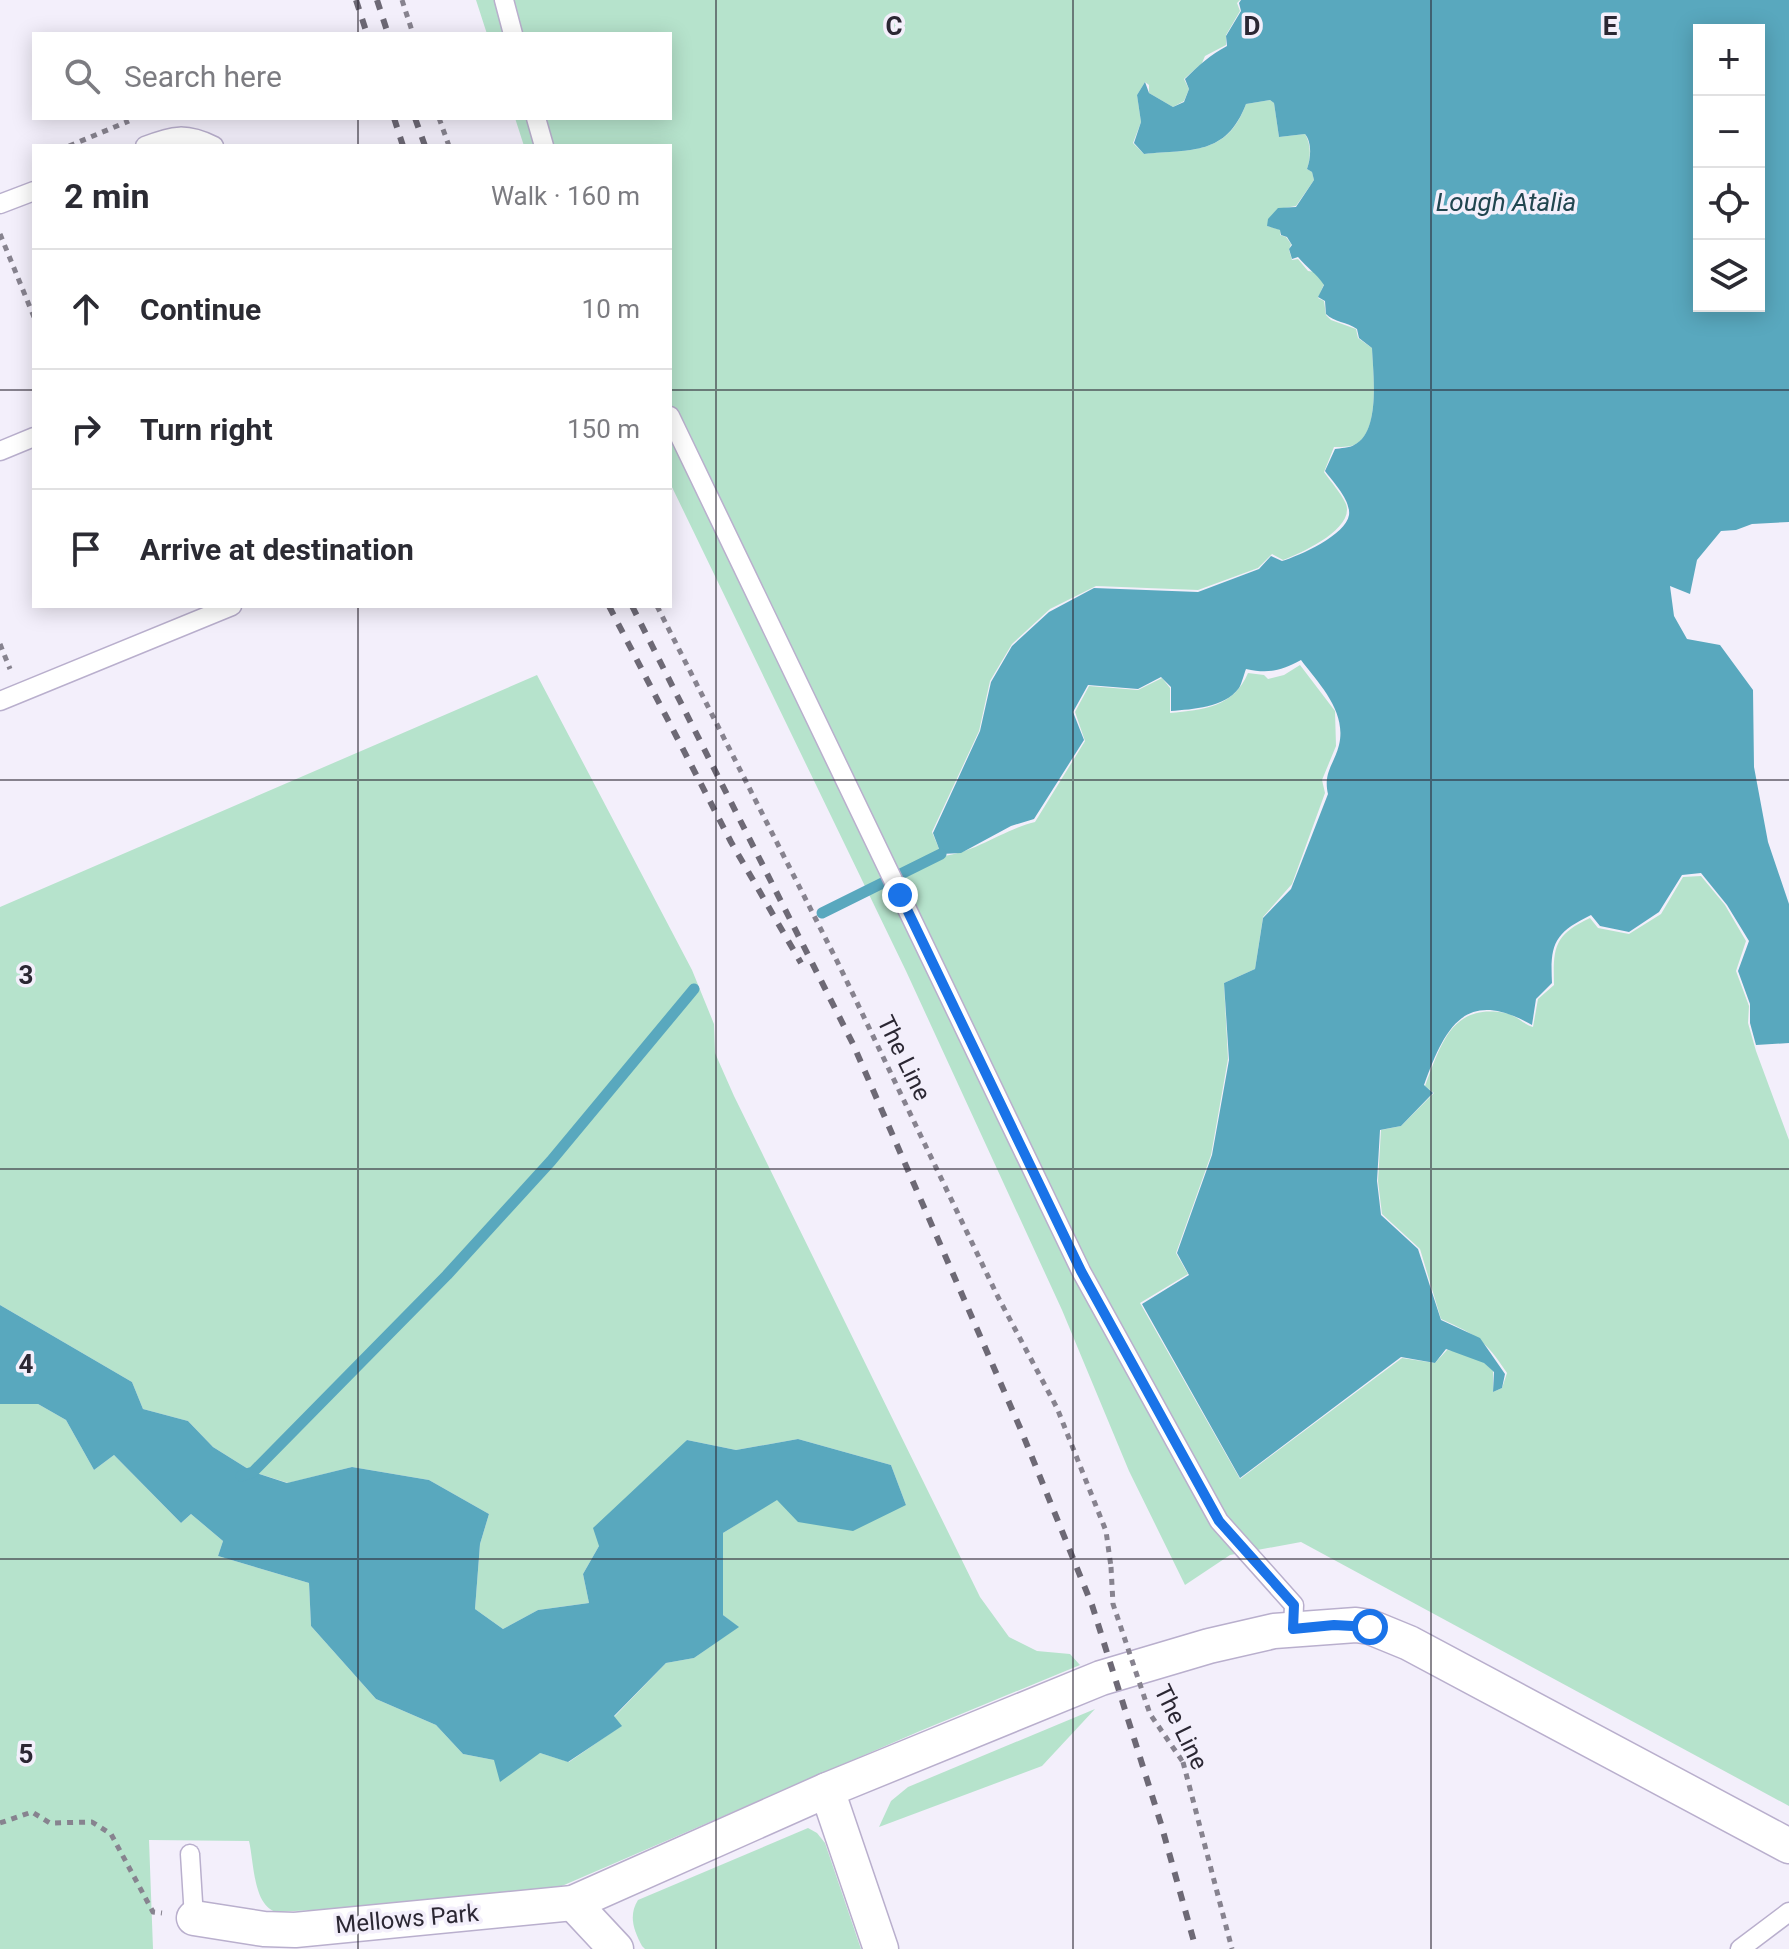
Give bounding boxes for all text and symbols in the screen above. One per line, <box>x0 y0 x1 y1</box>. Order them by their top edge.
text: C <box>885 11 903 41</box>
text: D <box>1244 11 1260 41</box>
text: E <box>1603 11 1618 41</box>
map controls <box>1693 24 1765 312</box>
button: + <box>1693 24 1765 96</box>
search box <box>32 32 672 120</box>
icon: search <box>60 54 104 98</box>
text: Search here <box>124 59 282 94</box>
button: − <box>1693 96 1765 168</box>
button: locate <box>1693 168 1765 240</box>
text: 2 min <box>64 176 149 216</box>
text: Walk · 160 m <box>491 181 640 211</box>
water label: Lough Atalia <box>1436 187 1576 217</box>
button: layers <box>1693 240 1765 312</box>
icon: ahead <box>64 287 108 331</box>
text: Continue <box>140 292 261 327</box>
text: 10 m <box>582 294 640 324</box>
icon: right <box>64 407 108 451</box>
text: Turn right <box>140 412 273 447</box>
text: 150 m <box>567 414 640 444</box>
icon: arrive <box>64 527 108 571</box>
text: Arrive at destination <box>140 532 414 567</box>
route end <box>882 877 918 913</box>
text: 3 <box>19 960 33 990</box>
street label: The Line <box>871 1011 937 1105</box>
text: 4 <box>19 1349 34 1379</box>
route start <box>1352 1609 1388 1645</box>
street label: The Line <box>1148 1680 1214 1774</box>
text: 5 <box>19 1739 33 1769</box>
street label: Mellows Park <box>334 1899 481 1939</box>

